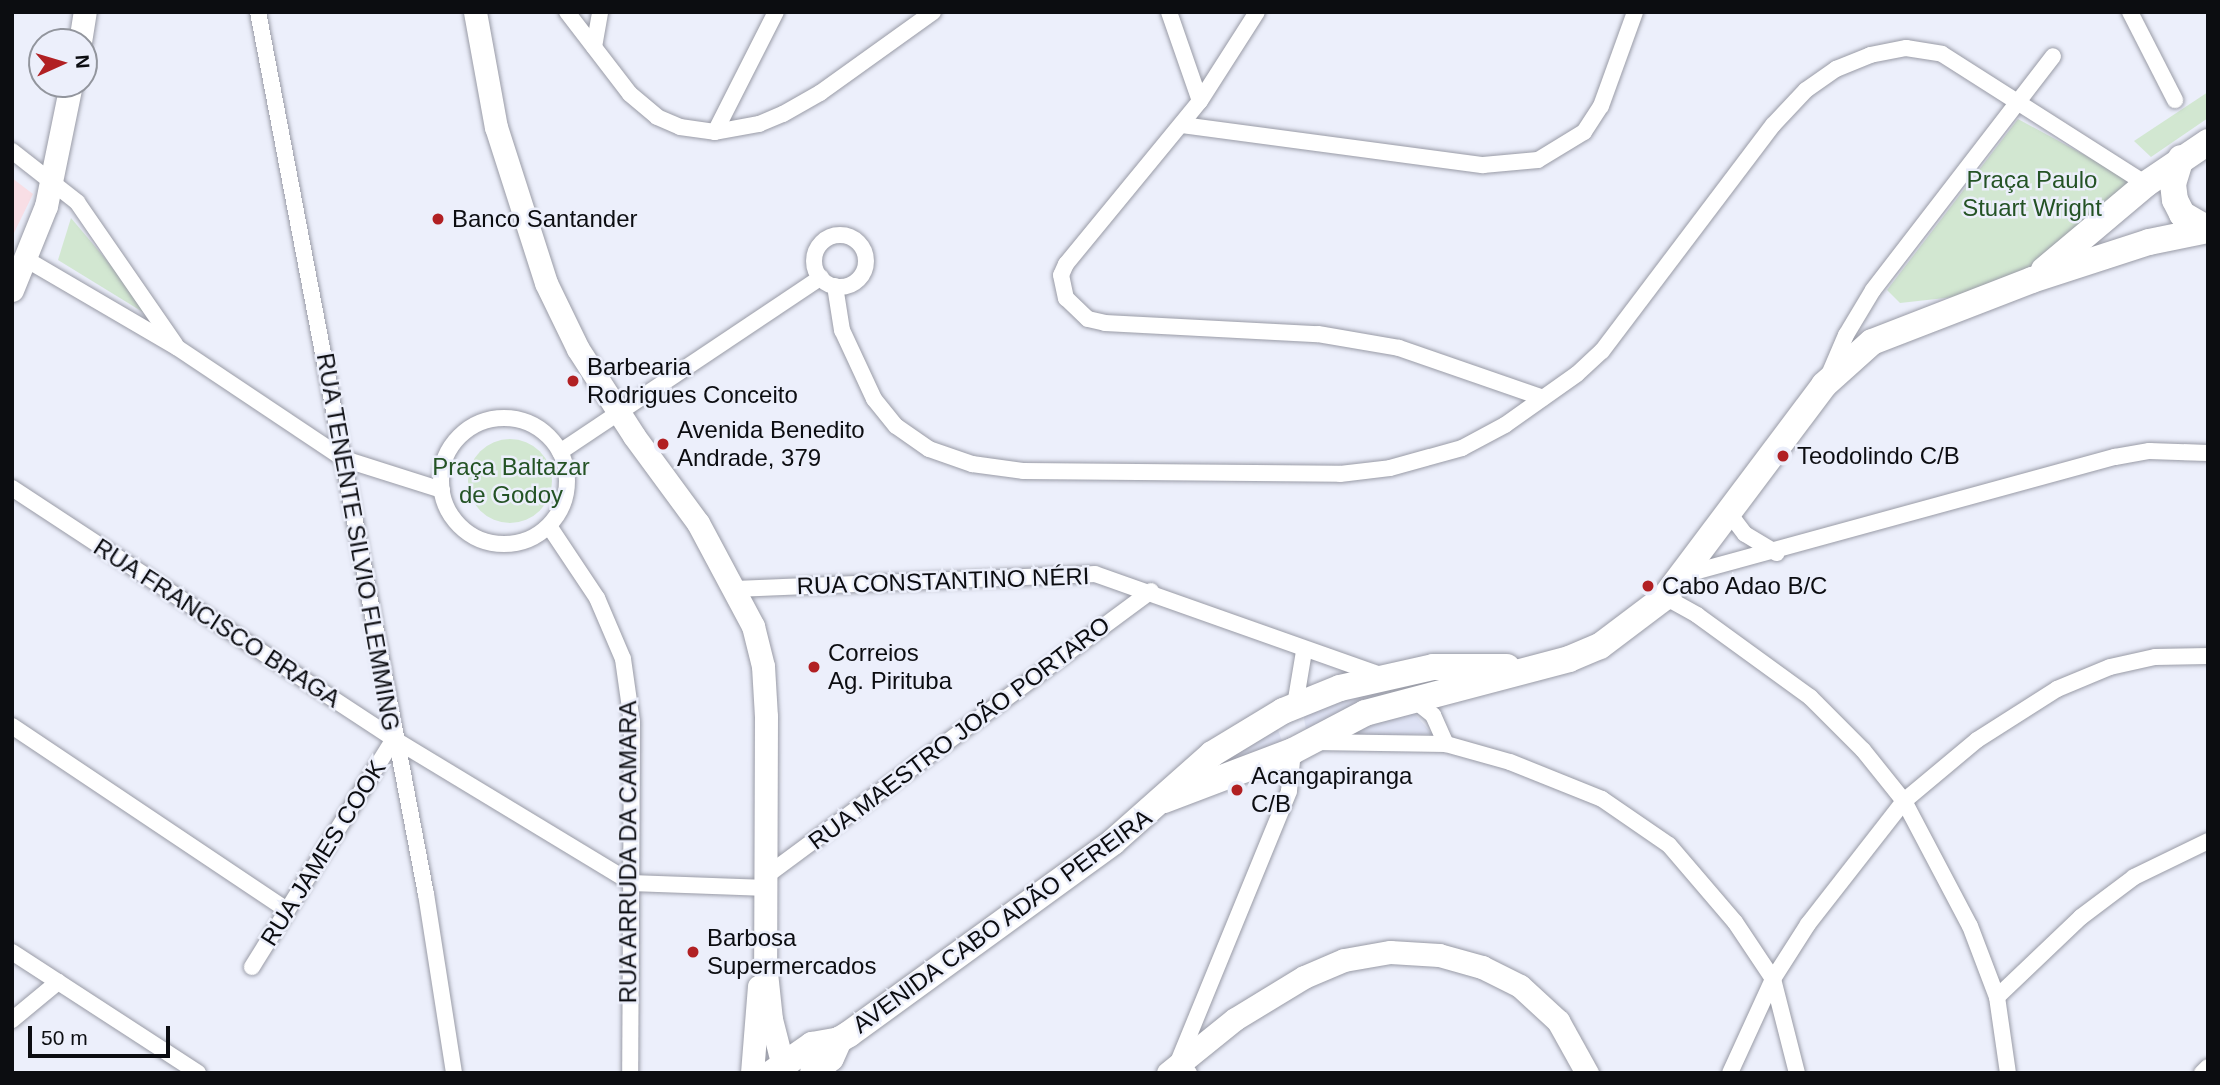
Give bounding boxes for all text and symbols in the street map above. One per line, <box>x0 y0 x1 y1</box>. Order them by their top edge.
north arrow <box>28 28 98 98</box>
text: N <box>71 54 93 69</box>
park label: Praça Paulo Stuart Wright <box>1962 166 2102 222</box>
place label: Banco Santander <box>452 205 637 233</box>
marker: Banco Santander <box>430 211 446 227</box>
street label: RUA TENENTE SILVIO FLEMMING <box>310 350 406 734</box>
place label: Barbearia Rodrigues Conceito <box>587 353 798 409</box>
marker: Barbearia Rodrigues Conceito <box>565 373 581 389</box>
place label: Avenida Benedito Andrade, 379 <box>677 416 865 472</box>
marker: Avenida Benedito Andrade, 379 <box>655 436 671 452</box>
place label: Teodolindo C/B <box>1797 442 1960 470</box>
marker: Teodolindo C/B <box>1775 448 1791 464</box>
park label: Praça Baltazar de Godoy <box>432 453 590 509</box>
street label: RUA FRANCISCO BRAGA <box>88 532 346 714</box>
street label: RUA CONSTANTINO NÉRI <box>795 561 1091 601</box>
place label: Cabo Adao B/C <box>1662 572 1829 600</box>
marker: Cabo Adao B/C <box>1640 578 1656 594</box>
street label: RUA MAESTRO JOÃO PORTARO <box>802 610 1116 856</box>
place label: Correios Ag. Pirituba <box>828 639 952 695</box>
marker: Correios Ag. Pirituba <box>806 659 822 675</box>
street label: RUA ARRUDA DA CAMARA <box>614 698 642 1006</box>
street label: RUA JAMES COOK <box>254 754 392 952</box>
place label: Acangapiranga C/B <box>1251 762 1412 818</box>
marker: Acangapiranga C/B <box>1229 782 1245 798</box>
street label: AVENIDA CABO ADÃO PEREIRA <box>846 802 1158 1040</box>
place label: Barbosa Supermercados <box>707 924 876 980</box>
marker: Barbosa Supermercados <box>685 944 701 960</box>
scale bar <box>32 1012 173 1056</box>
text: 50 m <box>41 1026 88 1049</box>

